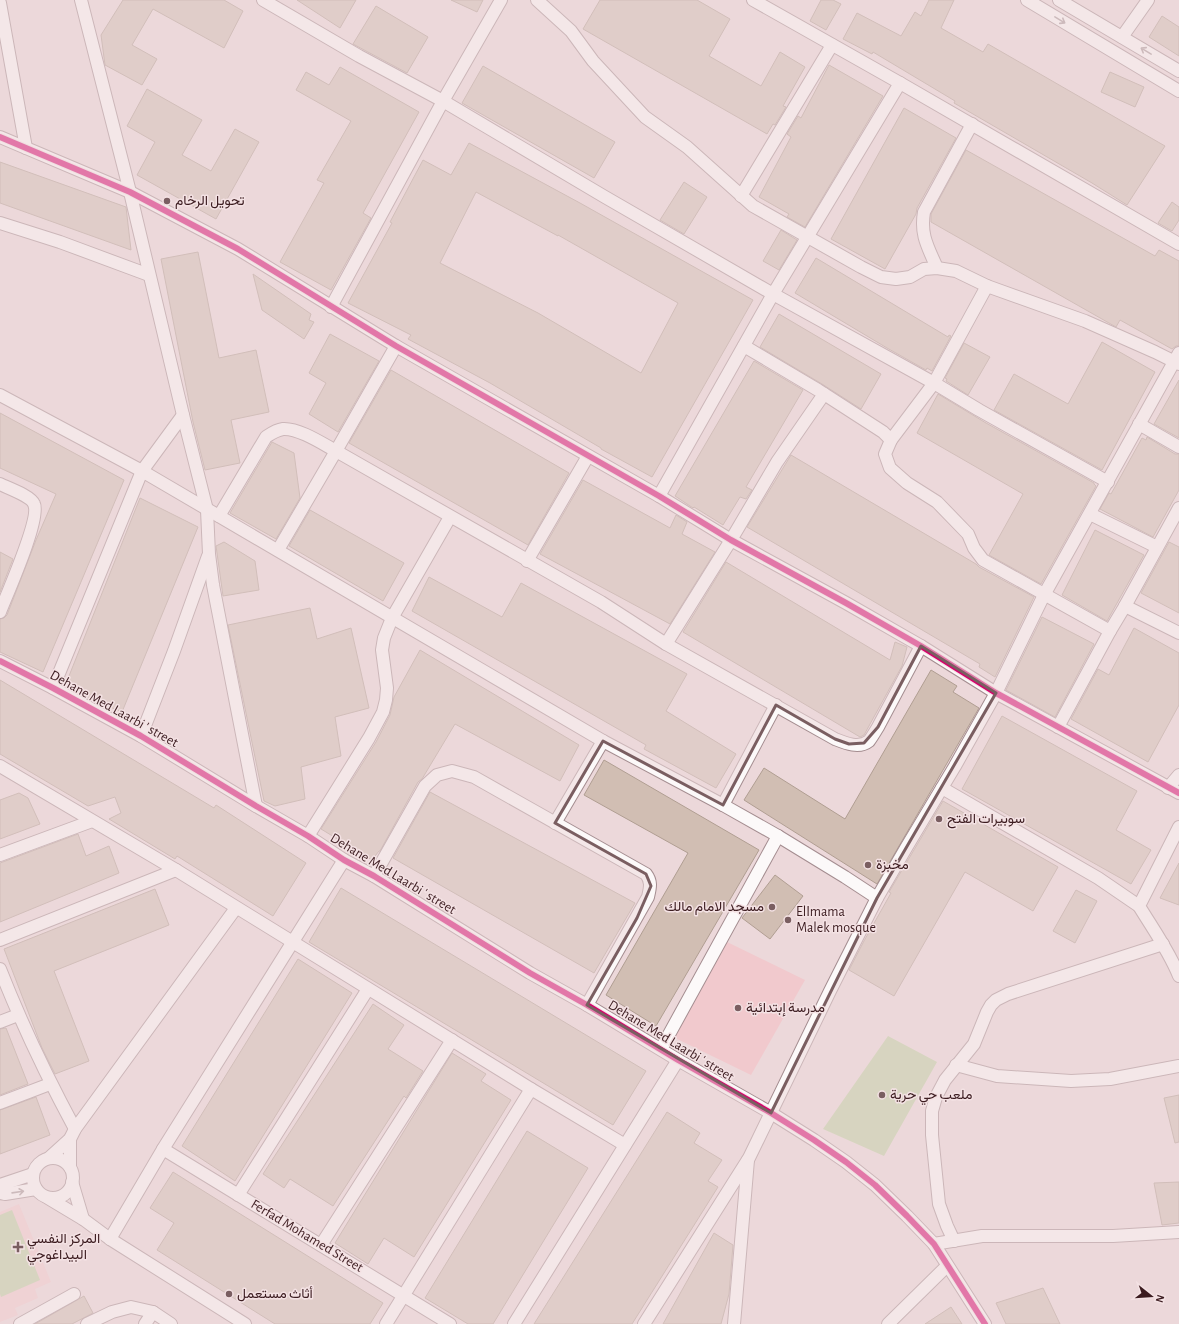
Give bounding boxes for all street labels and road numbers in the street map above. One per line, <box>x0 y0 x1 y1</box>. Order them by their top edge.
street label: Dehane Med Laarbi ' street <box>48 668 181 750</box>
street label: Dehane Med Laarbi ' street <box>328 831 459 917</box>
street label: Dehane Med Laarbi ' street <box>606 998 737 1084</box>
street label: Ferfad Mohamed Street <box>248 1197 366 1275</box>

